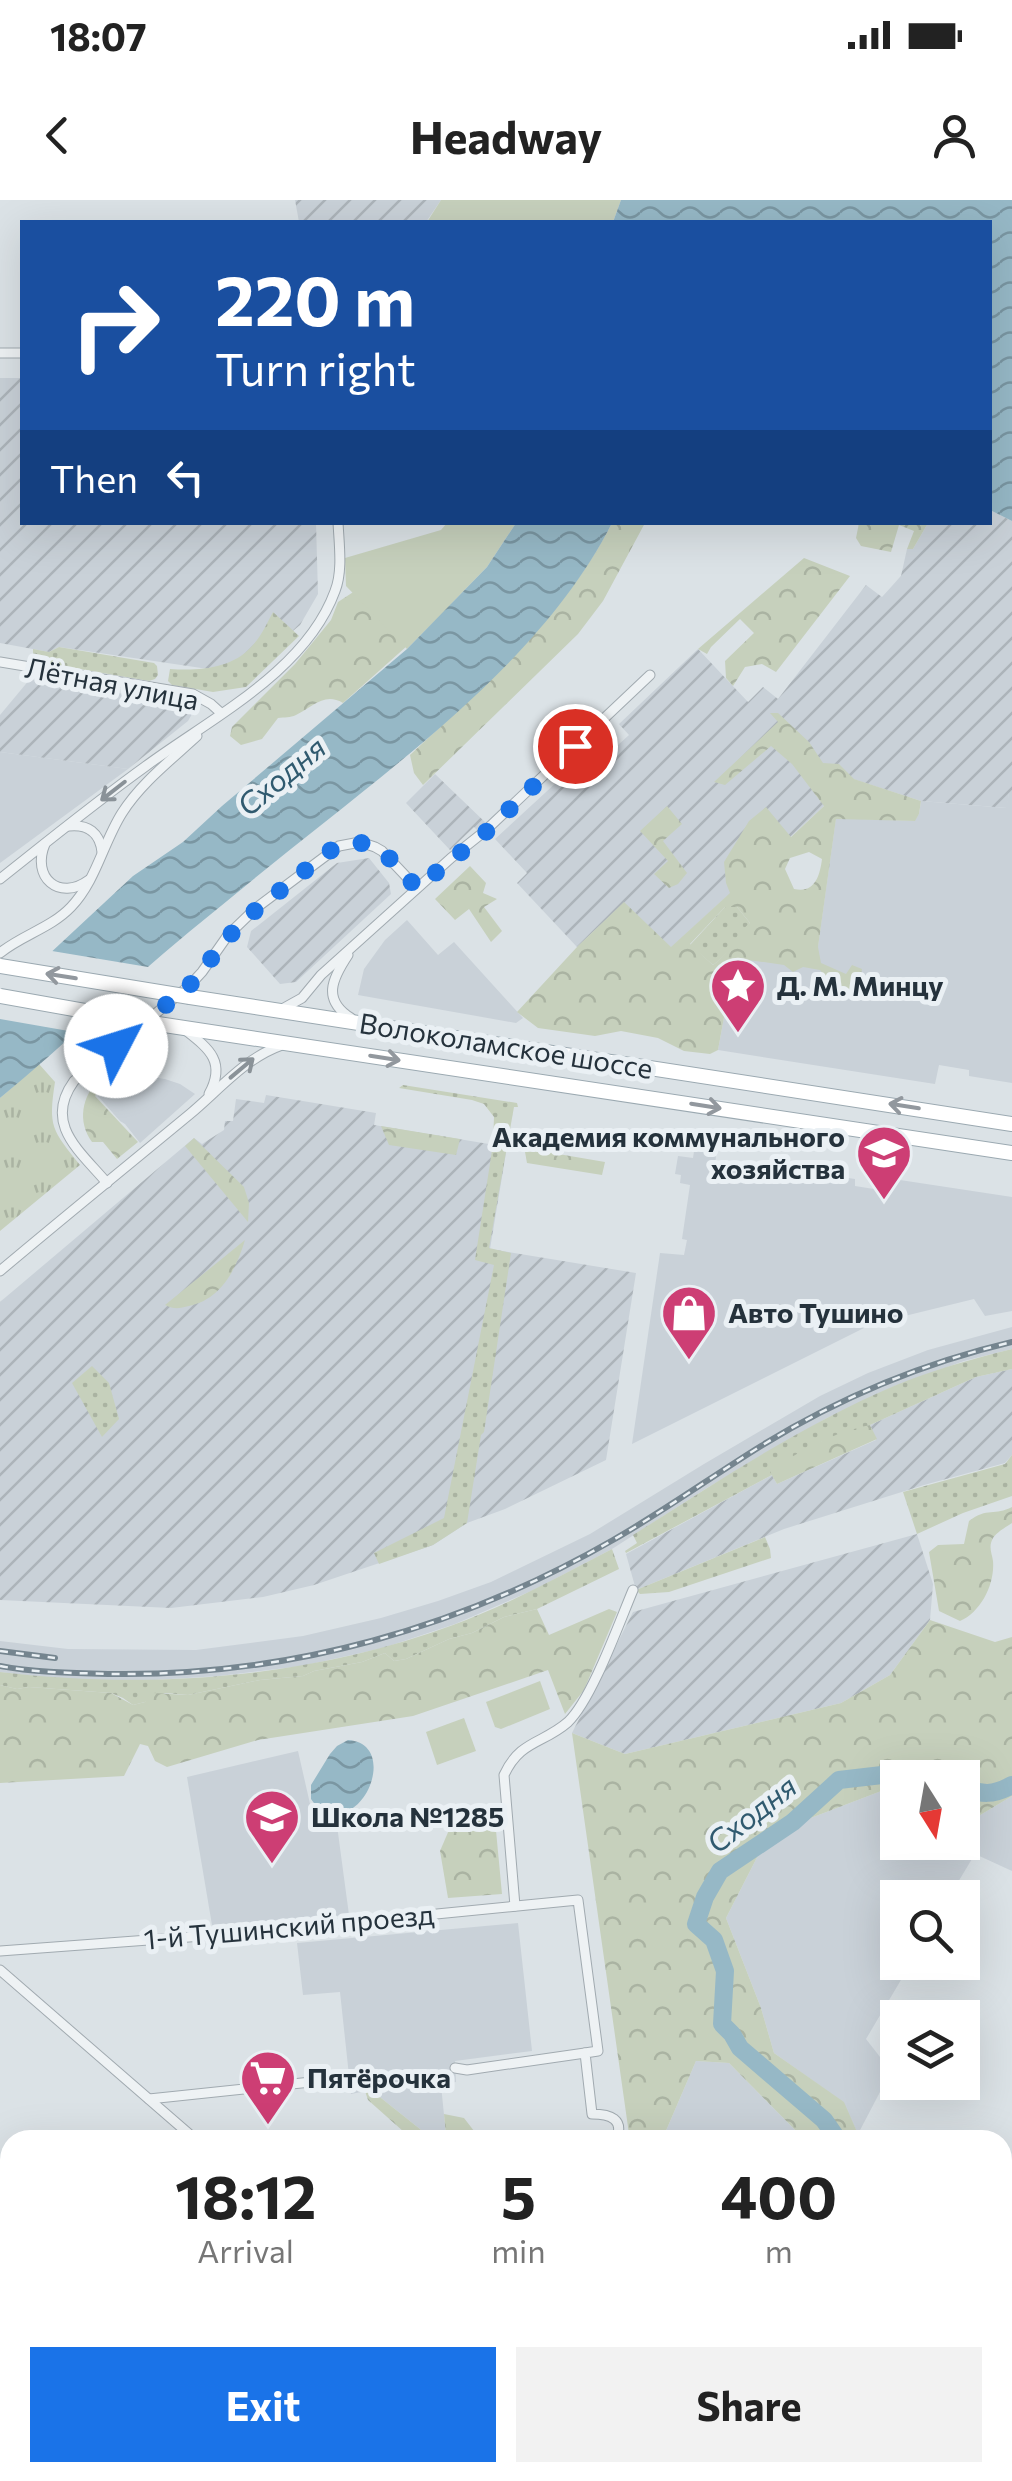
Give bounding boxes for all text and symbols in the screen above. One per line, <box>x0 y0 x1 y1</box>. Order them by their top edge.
text: 18:07 <box>50 12 147 59</box>
icon: back <box>30 108 85 163</box>
text: Headway <box>410 108 602 163</box>
icon: person <box>927 108 982 163</box>
text: 220 m <box>215 255 415 340</box>
icon: right <box>50 260 180 390</box>
text: Turn right <box>215 340 416 395</box>
icon: left <box>158 450 213 505</box>
text: Then <box>50 454 138 501</box>
street label: Лётная улица <box>23 650 202 717</box>
pin <box>533 704 618 789</box>
icon: arrive <box>548 719 603 774</box>
water label: Сходня <box>229 727 332 823</box>
one-way arrow <box>100 780 127 801</box>
place icon: Д. М. Минцу <box>708 956 768 1035</box>
one-way arrow <box>45 966 77 985</box>
place label: Д. М. Минцу <box>777 968 944 1002</box>
position arrow <box>64 994 168 1098</box>
street label: Волоколамское шоссе <box>357 1005 655 1085</box>
one-way arrow <box>368 1049 400 1067</box>
one-way arrow <box>229 1057 254 1080</box>
one-way arrow <box>888 1096 921 1115</box>
one-way arrow <box>689 1097 722 1115</box>
place label: Академия коммунального хозяйства <box>492 1119 845 1185</box>
school or university icon: Академия коммунального хозяйства <box>854 1123 914 1202</box>
shop icon: Авто Тушино <box>659 1283 719 1362</box>
place label: Авто Тушино <box>728 1295 904 1329</box>
north arrow <box>880 1760 980 1860</box>
map controls <box>880 1760 980 2100</box>
water label: Сходня <box>698 1766 803 1860</box>
school or university icon: Школа №1285 <box>242 1787 302 1866</box>
place label: Школа №1285 <box>311 1799 504 1833</box>
button: search <box>880 1880 980 1980</box>
street label: 1-й Тушинский проезд <box>142 1896 435 1956</box>
button: layers <box>880 2000 980 2100</box>
supermarket icon: Пятёрочка <box>238 2048 298 2127</box>
place label: Пятёрочка <box>307 2060 451 2094</box>
text: 18:12 <box>175 2158 316 2231</box>
text: 5 <box>501 2158 536 2231</box>
text: 400 <box>721 2158 837 2231</box>
text: Arrival <box>197 2230 294 2270</box>
text: min <box>491 2230 546 2270</box>
text: m <box>765 2230 793 2270</box>
button: Exit <box>30 2347 496 2462</box>
button: Share <box>516 2347 982 2462</box>

